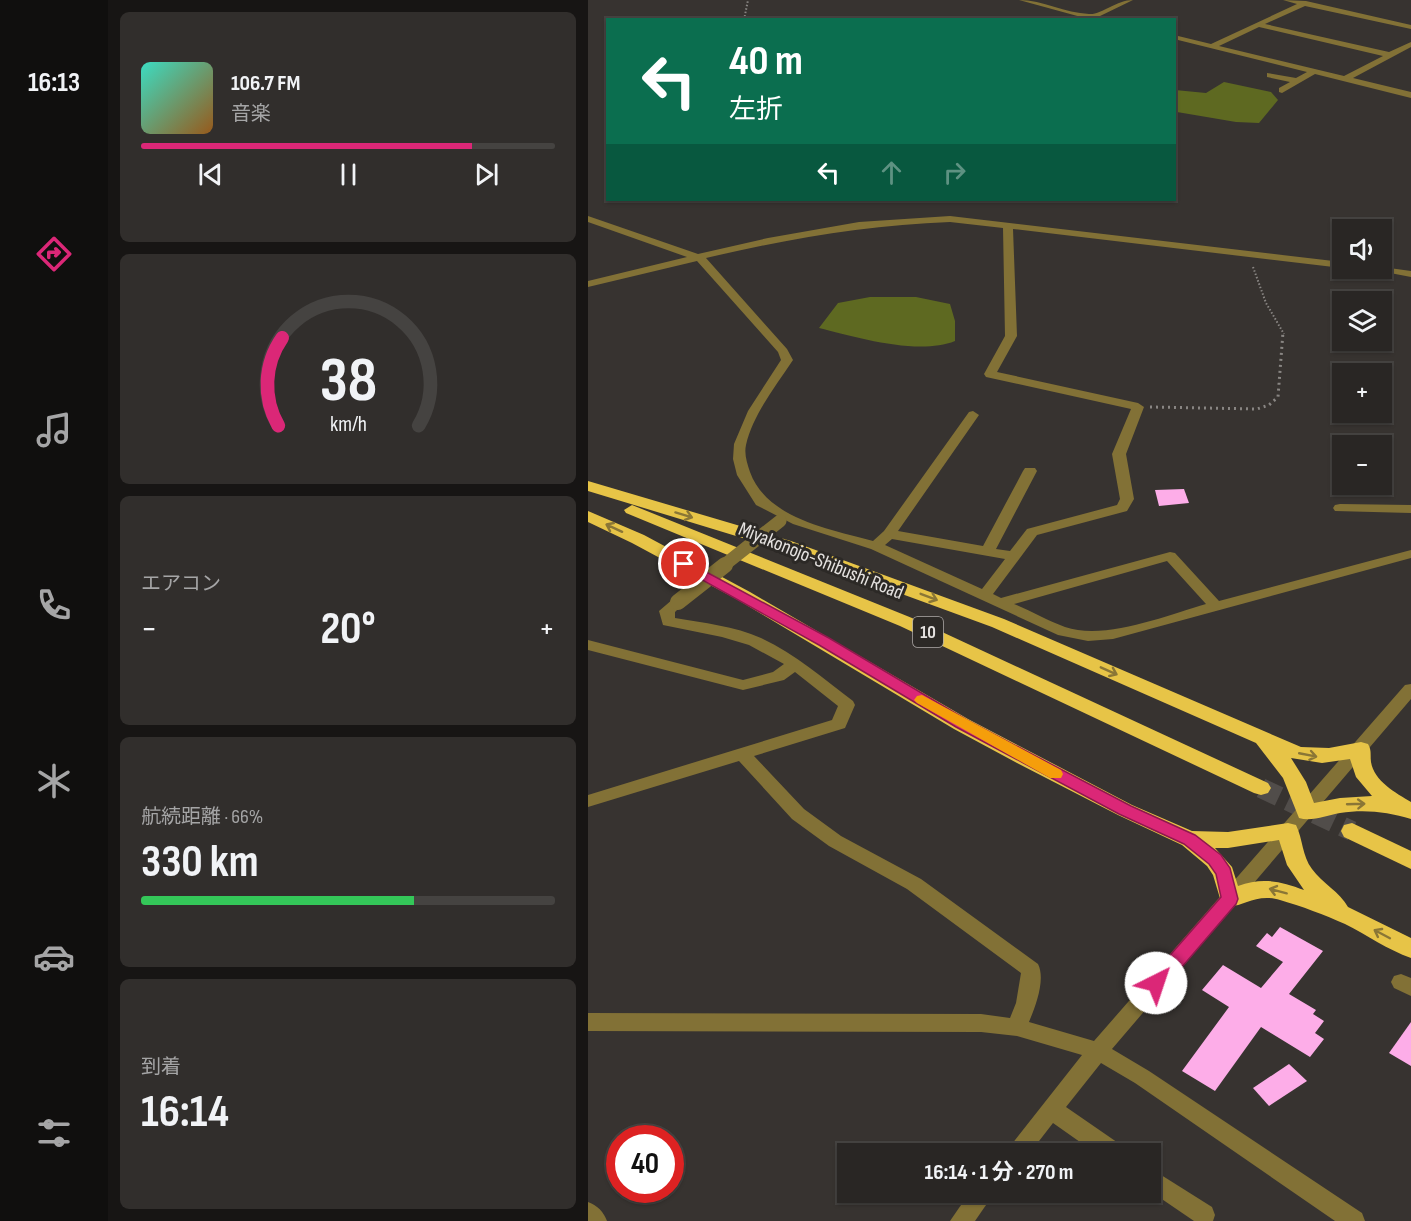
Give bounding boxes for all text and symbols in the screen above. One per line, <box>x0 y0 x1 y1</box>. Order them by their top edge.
text: 40 m <box>729 36 803 87</box>
icon: left <box>630 42 708 120</box>
text: 16:13 <box>28 67 80 99</box>
text: 106.7 FM <box>231 70 300 97</box>
text: 左折 <box>729 94 783 126</box>
text: 音楽 <box>231 102 271 126</box>
icon: left <box>812 156 845 189</box>
icon: ahead <box>875 156 908 189</box>
icon: right <box>938 156 971 189</box>
icon: previous <box>194 158 227 191</box>
icon: pause <box>332 158 365 191</box>
icon: next <box>470 158 503 191</box>
map controls <box>1332 219 1392 495</box>
button: sound <box>1332 219 1392 279</box>
icon: directions <box>33 233 75 275</box>
button: layers <box>1332 291 1392 351</box>
text: 38 <box>319 344 377 419</box>
button: + <box>1332 363 1392 423</box>
icon: music <box>33 409 75 451</box>
text: km/h <box>329 412 367 437</box>
button: − <box>1332 435 1392 495</box>
one-way arrow <box>674 510 693 521</box>
street label: Miyakonojo-Shibushi Road <box>735 517 907 605</box>
one-way arrow <box>605 521 623 533</box>
pin <box>658 538 709 589</box>
icon: arrive <box>667 547 700 580</box>
text: エアコン <box>141 572 221 596</box>
icon: phone <box>33 584 75 626</box>
one-way arrow <box>919 592 938 603</box>
text: 20° <box>320 602 376 657</box>
text: − <box>141 609 157 649</box>
text: + <box>539 609 555 649</box>
road number: 10 <box>913 617 943 647</box>
one-way arrow <box>1100 666 1118 677</box>
one-way arrow <box>1297 750 1317 761</box>
icon: climate <box>33 760 75 802</box>
one-way arrow <box>1345 798 1365 809</box>
text: 航続距離 · 66% <box>141 805 263 829</box>
text: 330 km <box>141 835 259 890</box>
one-way arrow <box>1269 884 1288 896</box>
one-way arrow <box>1373 927 1391 939</box>
icon: car <box>33 936 75 978</box>
position arrow <box>1124 951 1188 1015</box>
text: 到着 <box>141 1055 181 1079</box>
text: 16:14 <box>141 1085 229 1140</box>
icon: filters <box>33 1112 75 1154</box>
speed limit sign: 40 <box>606 1125 684 1203</box>
text: 16:14 · 1 分 · 270 m <box>925 1159 1073 1186</box>

